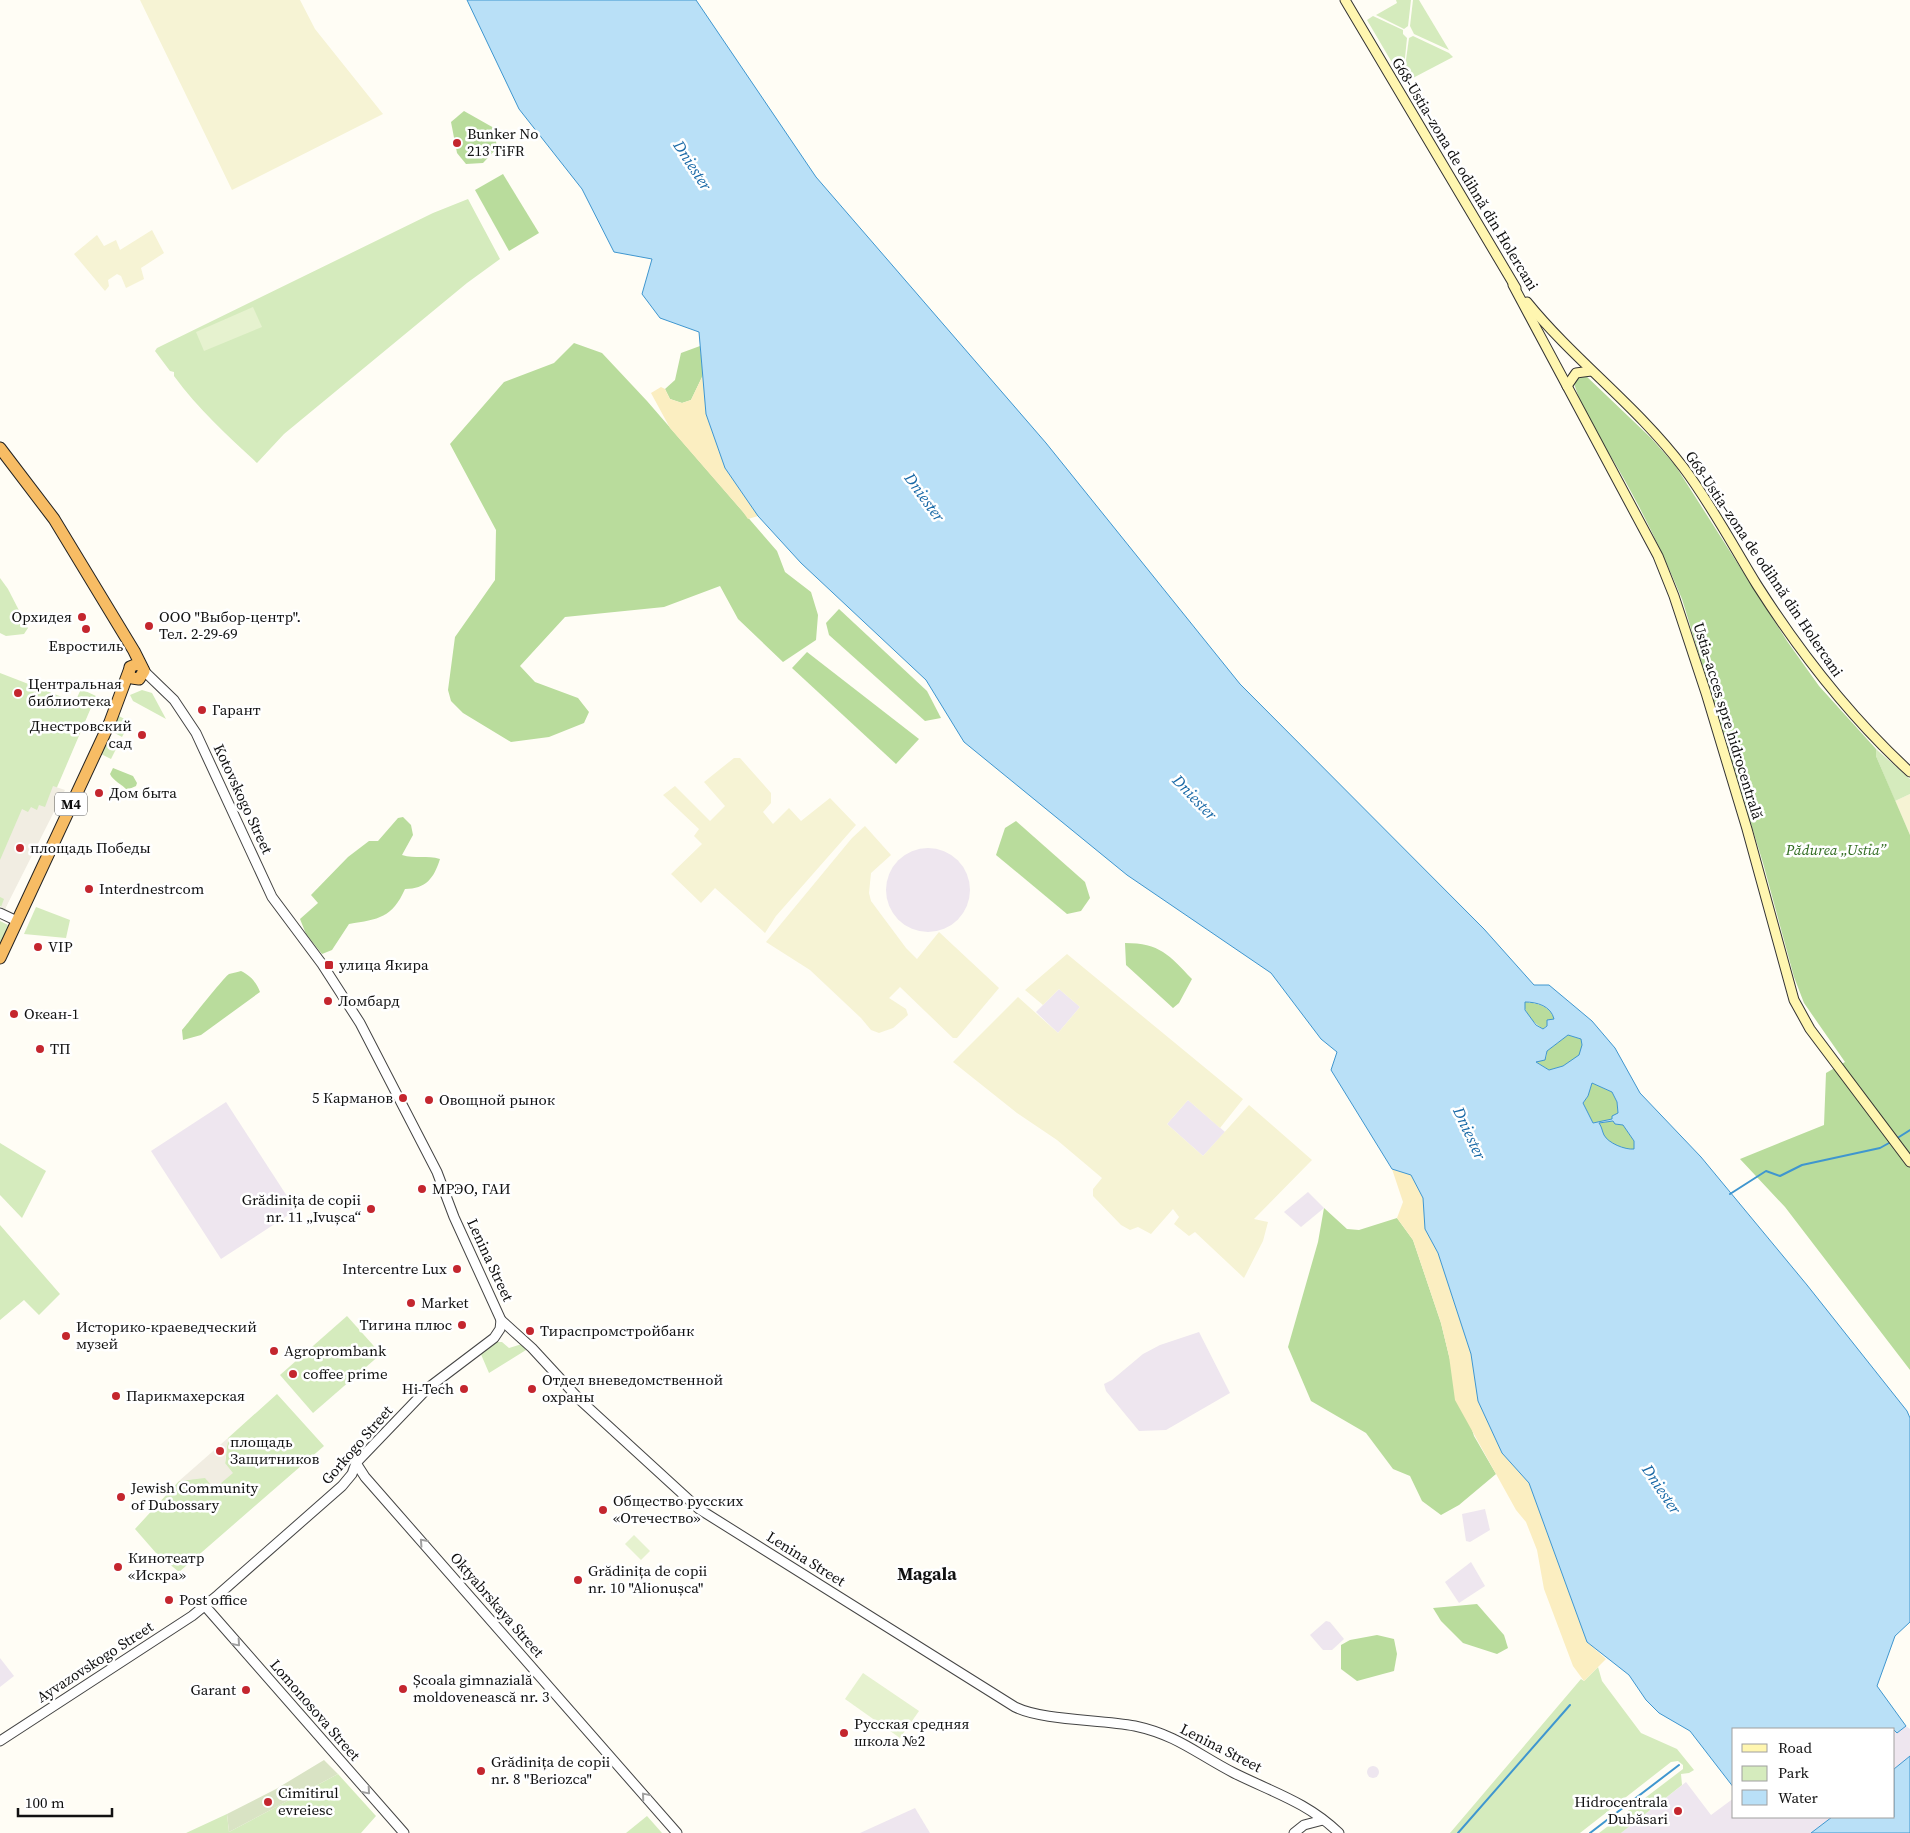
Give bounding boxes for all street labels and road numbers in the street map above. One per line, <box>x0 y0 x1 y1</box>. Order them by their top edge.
street label: G68-Ustia–zona de odihnă din Holercani <box>1387 53 1544 294</box>
street label: G68-Ustia–zona de odihnă din Holercani <box>1681 447 1848 681</box>
street label: Ustia–acces spre hidrocentrală <box>1689 620 1769 822</box>
street label: Kotovskogo Street <box>209 740 278 857</box>
road number: M4 <box>55 792 87 816</box>
street label: Lenina Street <box>462 1215 519 1305</box>
street label: Gorkogo Street <box>316 1400 397 1489</box>
street label: Lenina Street <box>763 1526 850 1591</box>
street label: Oktyabrskaya Street <box>446 1548 549 1662</box>
street label: Ayvazovskogo Street <box>32 1616 157 1707</box>
street label: Lomonosova Street <box>265 1654 365 1765</box>
street label: Lenina Street <box>1177 1718 1266 1777</box>

